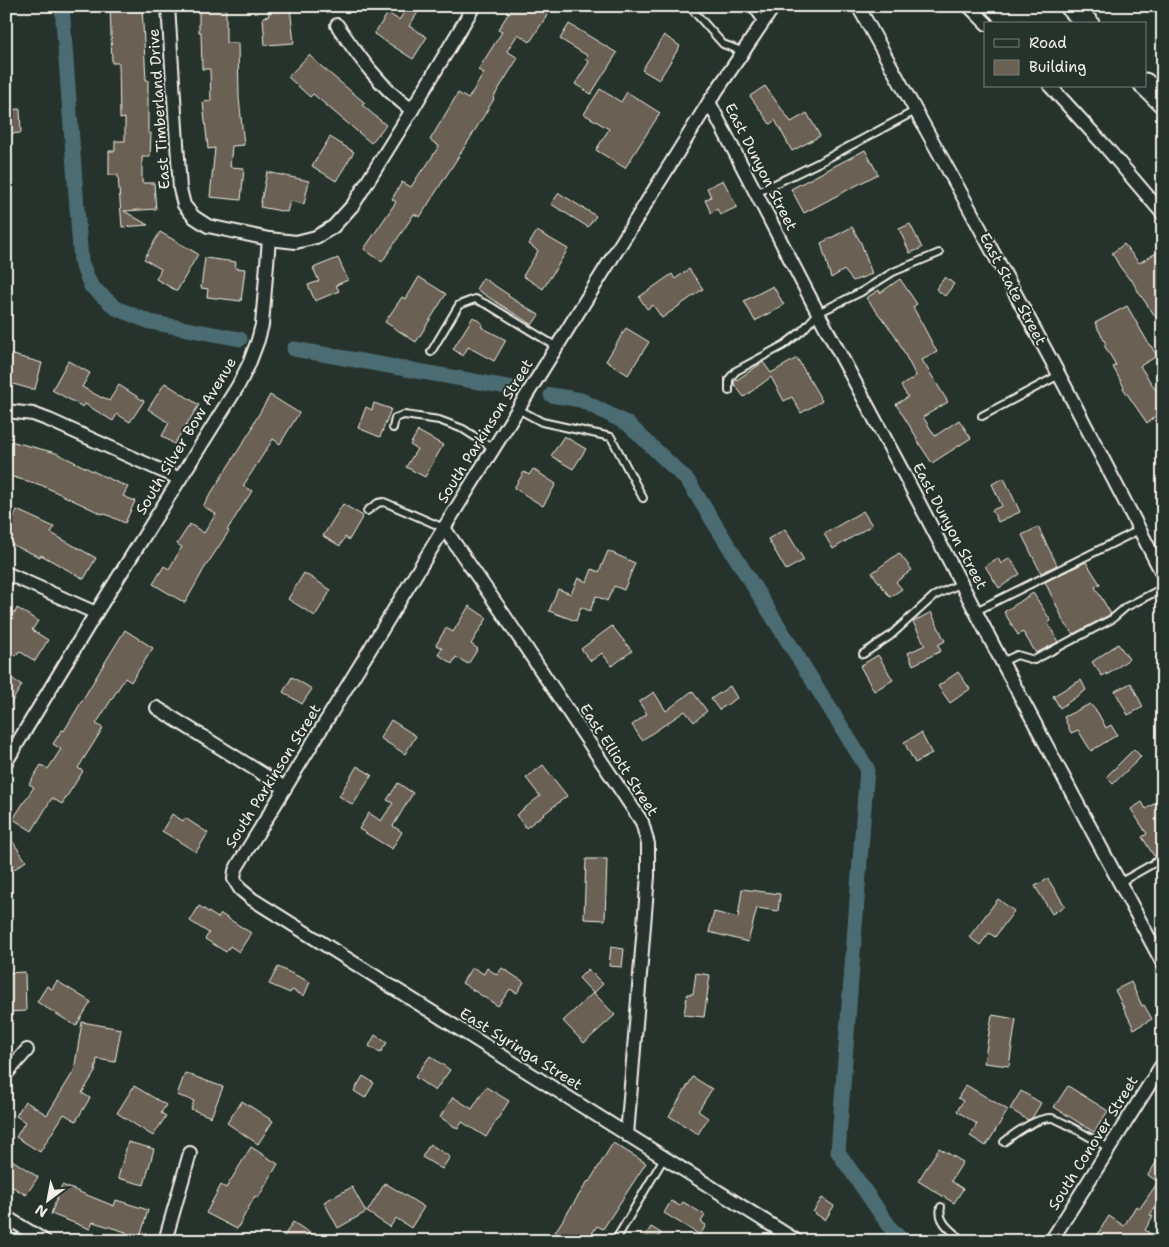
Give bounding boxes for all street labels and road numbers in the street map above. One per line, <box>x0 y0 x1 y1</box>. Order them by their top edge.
street label: East Timberland Drive <box>143 28 175 190</box>
street label: East Dunyon Street <box>720 100 802 234</box>
street label: East State Street <box>975 229 1051 349</box>
street label: South Silver Bow Avenue <box>131 354 241 518</box>
street label: South Parkinson Street <box>432 355 538 507</box>
street label: East Dunyon Street <box>908 459 992 593</box>
street label: South Parkinson Street <box>220 700 326 852</box>
street label: East Elliott Street <box>575 700 663 820</box>
street label: East Syringa Street <box>456 1003 586 1095</box>
street label: South Conover Street <box>1043 1072 1143 1214</box>

